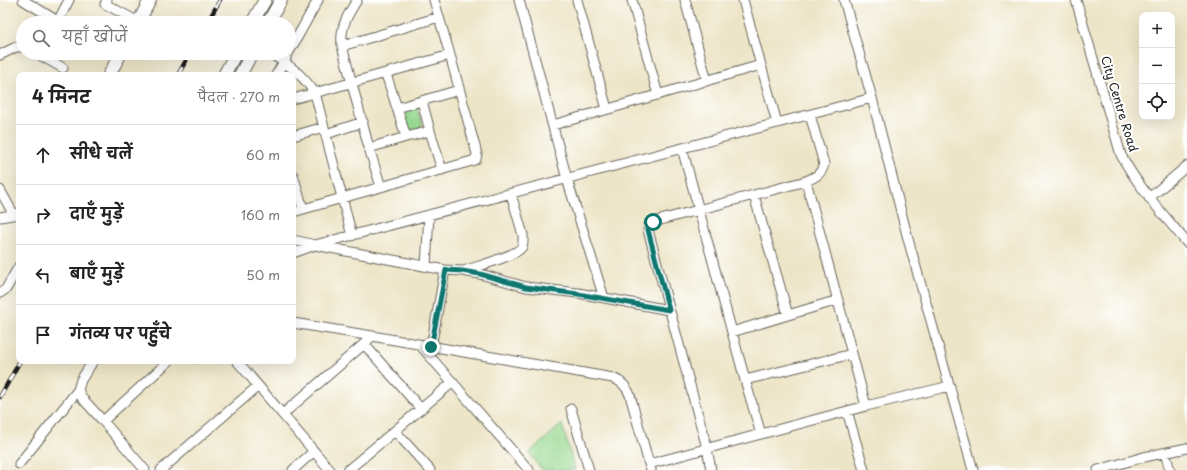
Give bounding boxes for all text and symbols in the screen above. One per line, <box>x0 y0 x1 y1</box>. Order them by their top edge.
map controls <box>1139 12 1175 120</box>
button: + <box>1139 12 1175 48</box>
search box <box>16 16 296 60</box>
text: यहाँ खोजें <box>62 24 128 47</box>
icon: search <box>30 27 52 49</box>
button: − <box>1139 48 1175 84</box>
street label: City Centre Road <box>1097 54 1143 154</box>
text: 4 मिनट <box>32 83 90 109</box>
button: locate <box>1139 84 1175 120</box>
text: पैदल · 270 m <box>198 87 280 106</box>
text: सीधे चलें <box>70 141 132 164</box>
icon: ahead <box>32 144 54 166</box>
text: 60 m <box>246 145 280 164</box>
text: दाएँ मुड़ें <box>70 201 123 224</box>
icon: right <box>32 204 54 226</box>
text: 160 m <box>241 205 280 224</box>
route start <box>644 213 662 231</box>
text: बाएँ मुड़ें <box>70 261 124 284</box>
icon: left <box>32 264 54 286</box>
text: 50 m <box>246 265 280 284</box>
text: गंतव्य पर पहुँचे <box>70 321 171 344</box>
icon: arrive <box>32 324 54 346</box>
route end <box>422 338 440 356</box>

